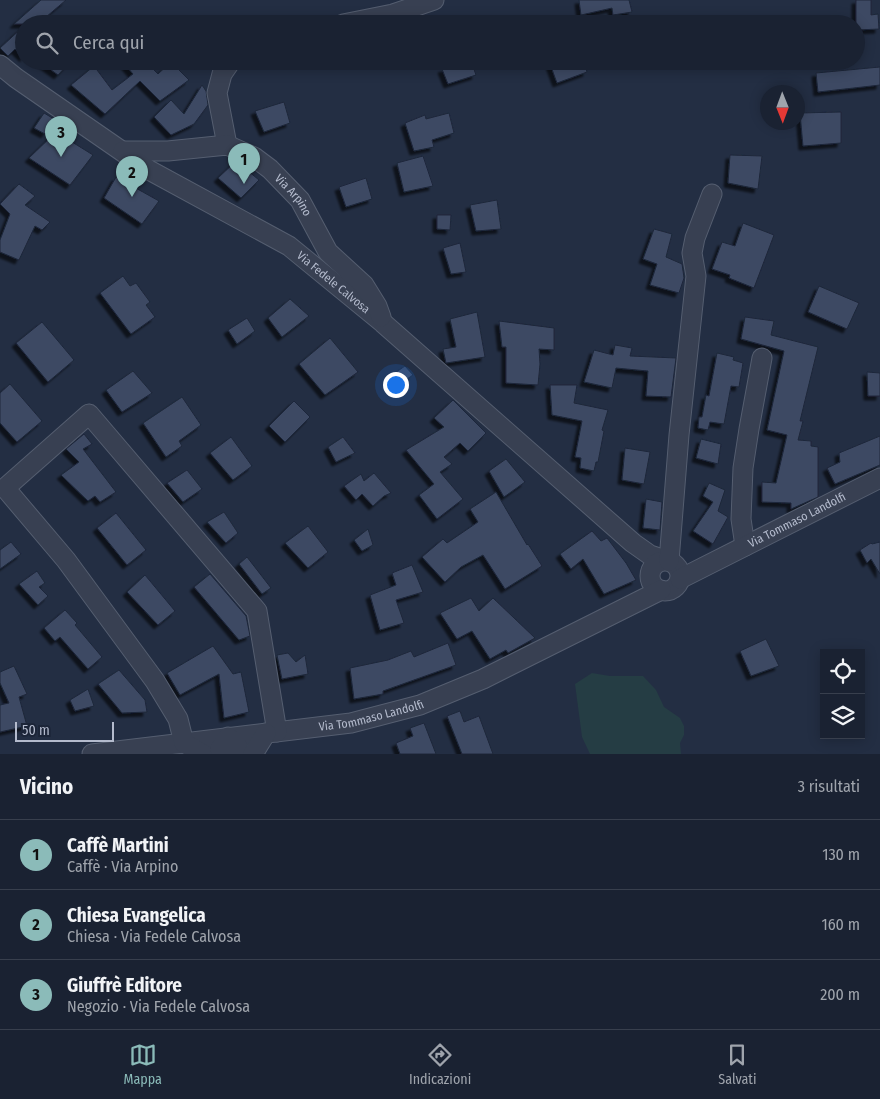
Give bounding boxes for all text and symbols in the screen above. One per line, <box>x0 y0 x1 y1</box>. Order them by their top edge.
search box <box>15 15 865 70</box>
icon: search <box>33 29 61 57</box>
text: Cerca qui <box>73 31 144 54</box>
north arrow <box>760 85 805 130</box>
pin: 3 <box>45 116 77 157</box>
pin: 1 <box>228 143 260 184</box>
pin: 2 <box>116 156 148 197</box>
street label: Via Arpino <box>272 171 314 218</box>
street label: Via Fedele Calvosa <box>294 248 373 316</box>
your location <box>383 372 409 398</box>
street label: Via Tommaso Landolfi <box>746 490 848 550</box>
map controls <box>820 649 865 739</box>
button: locate <box>820 649 865 694</box>
button: layers <box>820 694 865 739</box>
street label: Via Tommaso Landolfi <box>318 697 426 734</box>
scale bar <box>15 719 114 742</box>
text: 50 m <box>22 722 50 739</box>
text: Vicino <box>20 774 73 800</box>
text: 3 risultati <box>798 777 860 796</box>
text: Caffè Martini <box>67 834 169 857</box>
text: 1 <box>33 845 39 864</box>
text: 130 m <box>822 845 860 864</box>
text: Caffè · Via Arpino <box>67 857 178 876</box>
text: Chiesa Evangelica <box>67 904 206 927</box>
text: 2 <box>32 915 40 934</box>
text: 160 m <box>821 915 860 934</box>
text: Chiesa · Via Fedele Calvosa <box>67 927 241 946</box>
text: Giuffrè Editore <box>67 974 182 997</box>
text: 3 <box>32 985 40 1004</box>
text: 200 m <box>820 985 860 1004</box>
text: Negozio · Via Fedele Calvosa <box>67 997 250 1016</box>
tab: Mappa <box>124 1041 162 1088</box>
tab: Indicazioni <box>409 1041 471 1088</box>
tab: Salvati <box>718 1041 756 1088</box>

